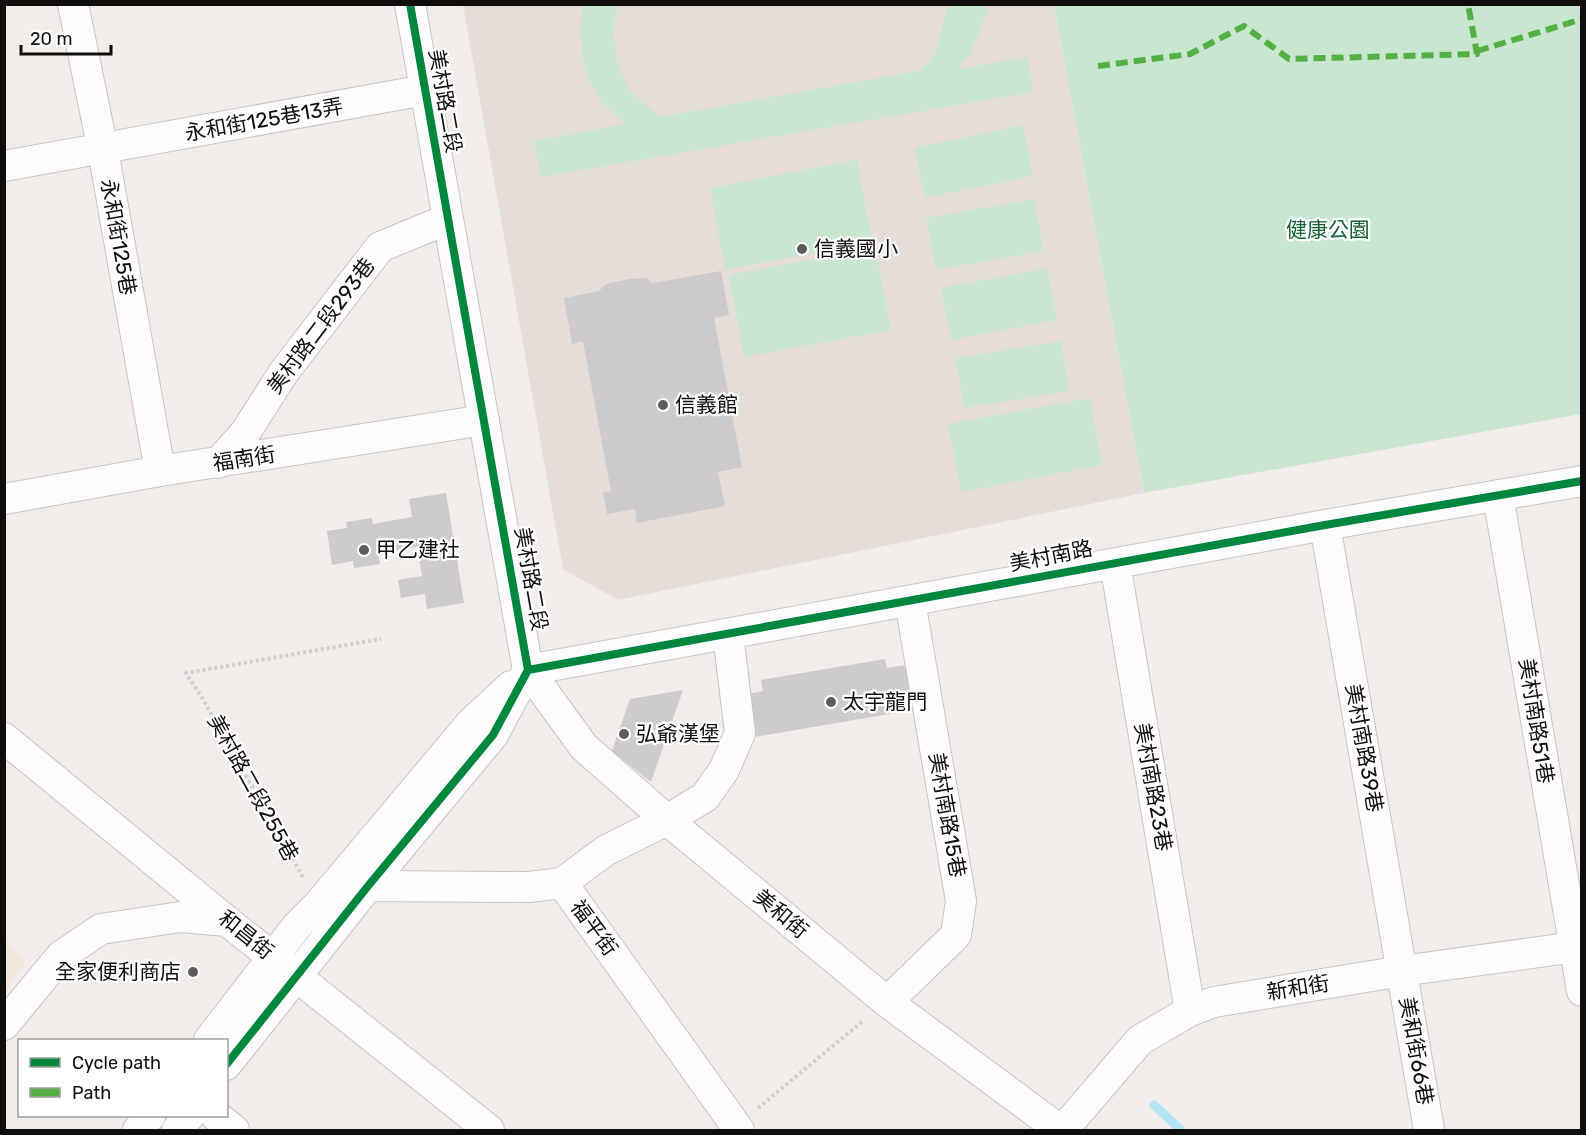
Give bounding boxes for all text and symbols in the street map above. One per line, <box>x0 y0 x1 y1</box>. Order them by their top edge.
scale bar <box>21 18 111 56</box>
text: 20 m <box>30 28 72 50</box>
street label: 美村路二段 <box>424 47 467 155</box>
street label: 永和街125巷13弄 <box>183 93 345 146</box>
street label: 永和街125巷 <box>96 177 141 297</box>
park label: 健康公園 <box>1286 217 1370 242</box>
place label: 信義國小 <box>814 236 898 261</box>
marker: 信義國小 <box>795 242 809 256</box>
street label: 美村路二段293巷 <box>262 253 380 398</box>
place label: 信義館 <box>675 392 738 417</box>
marker: 信義館 <box>656 398 670 412</box>
street label: 福南街 <box>211 441 277 476</box>
street label: 美村路二段 <box>510 525 553 633</box>
street label: 美村南路 <box>1007 535 1095 576</box>
place label: 甲乙建社 <box>376 537 460 562</box>
marker: 甲乙建社 <box>357 543 371 557</box>
street label: 美村南路51巷 <box>1514 657 1559 785</box>
street label: 美村南路39巷 <box>1341 682 1388 814</box>
place label: 太宇龍門 <box>843 689 927 714</box>
marker: 太宇龍門 <box>824 695 838 709</box>
street label: 美村路二段255巷 <box>203 710 304 865</box>
place label: 弘爺漢堡 <box>636 721 720 746</box>
street label: 美村南路23巷 <box>1130 721 1177 853</box>
marker: 弘爺漢堡 <box>617 727 631 741</box>
street label: 美村南路15巷 <box>924 750 971 879</box>
street label: 美和街 <box>749 884 813 943</box>
street label: 福平街 <box>566 895 623 961</box>
street label: 和昌街 <box>214 905 279 964</box>
place label: 全家便利商店 <box>55 959 181 984</box>
marker: 全家便利商店 <box>186 965 200 979</box>
street label: 新和街 <box>1265 970 1331 1005</box>
street label: 美和街66巷 <box>1395 995 1438 1107</box>
legend <box>18 1039 228 1117</box>
text: Cycle path <box>72 1052 161 1074</box>
text: Path <box>72 1082 111 1104</box>

